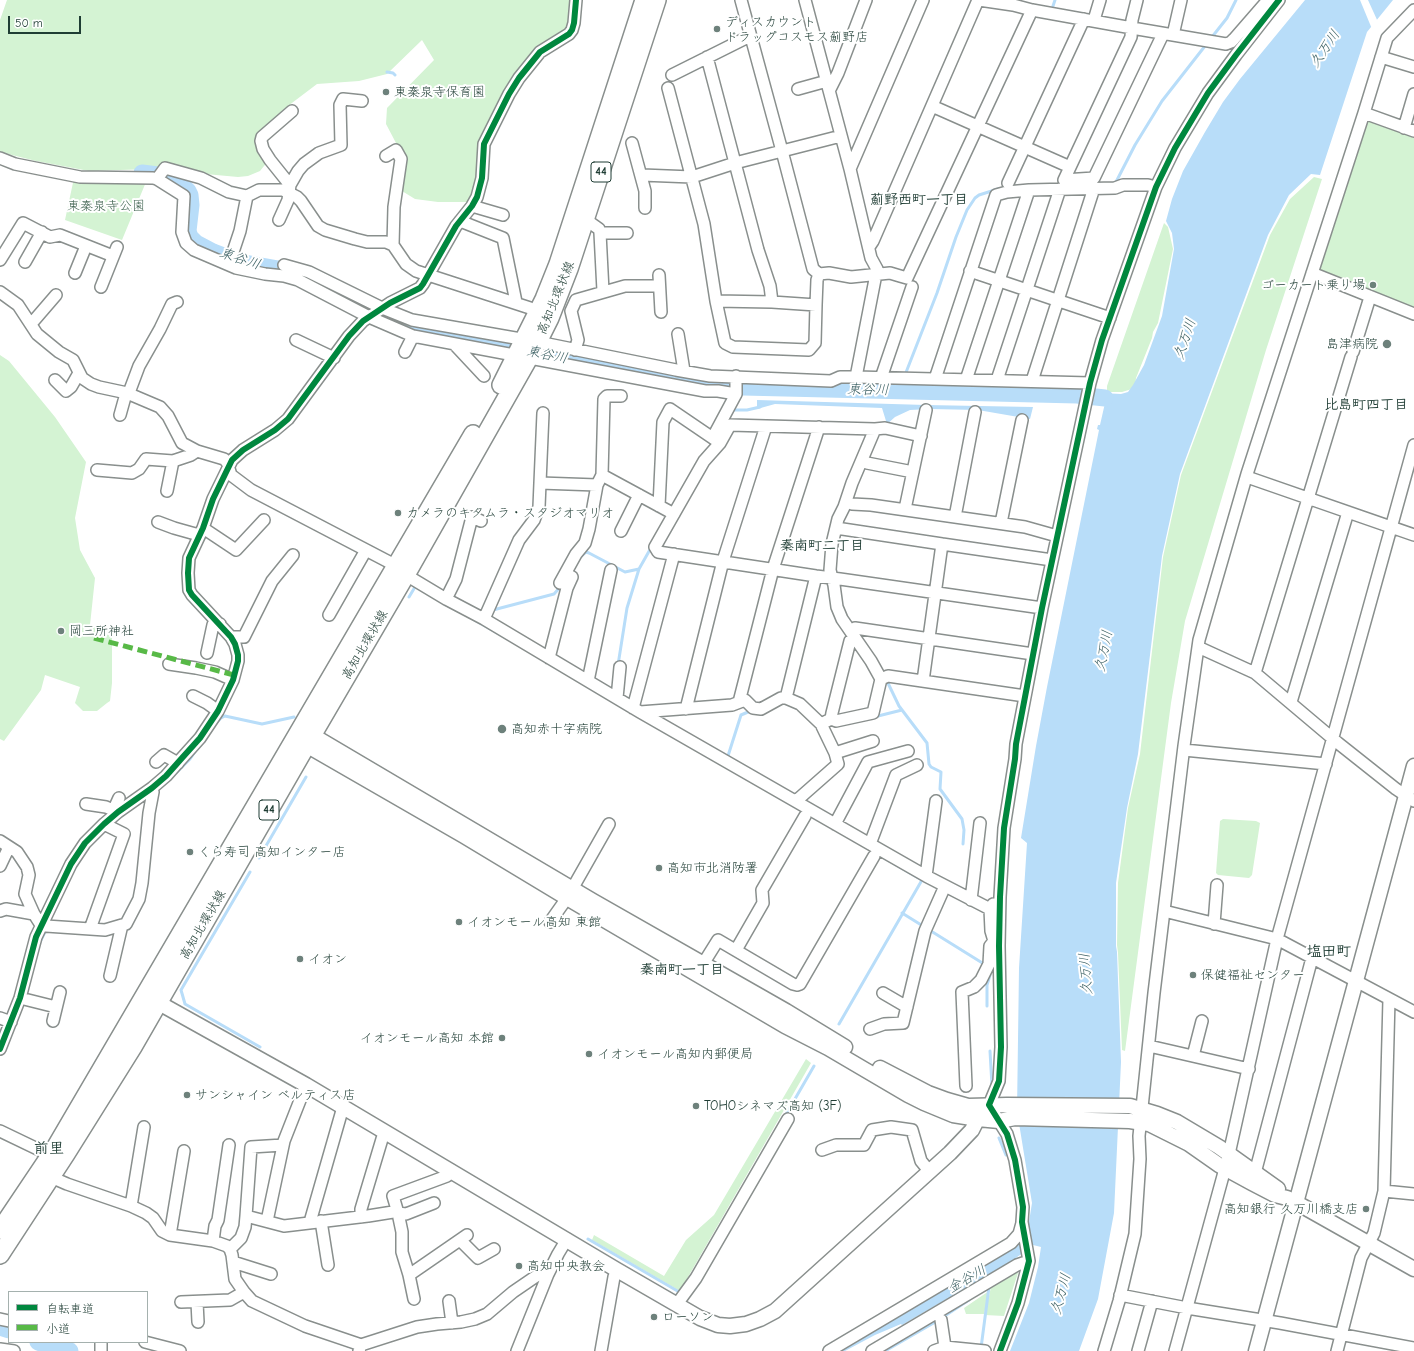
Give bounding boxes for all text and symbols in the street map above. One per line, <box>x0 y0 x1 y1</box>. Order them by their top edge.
scale bar <box>10 8 83 34</box>
place label: ディスカウント ドラッグコスモス薊野店 <box>725 14 868 45</box>
text: 50 m <box>15 16 43 30</box>
marker: ディスカウント ドラッグコスモス薊野店 <box>712 24 722 34</box>
water label: 久万川 <box>1306 27 1344 71</box>
place label: 東秦泉寺保育園 <box>394 84 485 100</box>
marker: 東秦泉寺保育園 <box>381 87 391 97</box>
road number: 44 <box>591 162 611 182</box>
district label: 薊野西町一丁目 <box>870 192 968 208</box>
park label: 東秦泉寺公園 <box>67 198 145 214</box>
water label: 東谷川 <box>217 245 263 273</box>
street label: 高知北環状線 <box>534 259 578 337</box>
place label: ゴーカート乗り場 <box>1261 277 1365 293</box>
marker: ゴーカート乗り場 <box>1368 280 1378 290</box>
water label: 久万川 <box>1170 316 1200 362</box>
place label: 島津病院 <box>1326 336 1378 352</box>
marker: 島津病院 <box>1381 338 1393 350</box>
water label: 東谷川 <box>525 343 569 367</box>
water label: 東谷川 <box>847 381 889 399</box>
district label: 比島町四丁目 <box>1324 397 1408 413</box>
place label: カメラのキタムラ・スタジオマリオ <box>406 505 614 521</box>
marker: カメラのキタムラ・スタジオマリオ <box>393 508 403 518</box>
district label: 秦南町二丁目 <box>780 538 864 554</box>
street label: 高知北環状線 <box>339 607 391 683</box>
place label: 岡三所神社 <box>69 623 134 639</box>
marker: 岡三所神社 <box>56 626 66 636</box>
water label: 久万川 <box>1092 629 1116 673</box>
place label: 高知赤十字病院 <box>511 721 602 737</box>
marker: 高知赤十字病院 <box>496 723 508 735</box>
road number: 44 <box>259 800 279 820</box>
place label: くら寿司 高知インター店 <box>198 844 345 860</box>
marker: くら寿司 高知インター店 <box>185 847 195 857</box>
place label: 高知市北消防署 <box>667 860 758 876</box>
marker: 高知市北消防署 <box>654 863 664 873</box>
street label: 高知北環状線 <box>177 887 229 963</box>
place label: イオンモール高知 東館 <box>467 914 601 930</box>
marker: イオンモール高知 東館 <box>454 917 464 927</box>
district label: 塩田町 <box>1307 943 1351 961</box>
place label: イオン <box>308 951 347 967</box>
water label: 久万川 <box>1076 952 1096 996</box>
marker: イオン <box>295 954 305 964</box>
district label: 秦南町一丁目 <box>640 962 724 978</box>
place label: 保健福祉センター <box>1201 967 1305 983</box>
marker: 保健福祉センター <box>1188 970 1198 980</box>
place label: イオンモール高知 本館 <box>360 1030 494 1046</box>
marker: イオンモール高知 本館 <box>497 1033 507 1043</box>
place label: イオンモール高知内郵便局 <box>597 1046 753 1062</box>
marker: イオンモール高知内郵便局 <box>584 1049 594 1059</box>
place label: サンシャイン ベルティス店 <box>195 1087 355 1103</box>
marker: サンシャイン ベルティス店 <box>182 1090 192 1100</box>
place label: TOHOシネマズ高知 (3F) <box>704 1098 842 1114</box>
marker: TOHOシネマズ高知 (3F) <box>691 1101 701 1111</box>
district label: 前里 <box>34 1140 64 1158</box>
place label: 高知銀行 久万川橋支店 <box>1224 1201 1358 1217</box>
marker: 高知銀行 久万川橋支店 <box>1361 1204 1371 1214</box>
place label: 高知中央教会 <box>527 1258 605 1274</box>
marker: 高知中央教会 <box>514 1261 524 1271</box>
water label: 金谷川 <box>945 1261 989 1297</box>
water label: 久万川 <box>1047 1272 1075 1316</box>
legend <box>8 1291 148 1343</box>
text: 自転車道 <box>46 1302 94 1316</box>
place label: ローソン <box>662 1309 714 1325</box>
marker: ローソン <box>649 1312 659 1322</box>
text: 小道 <box>46 1322 70 1336</box>

